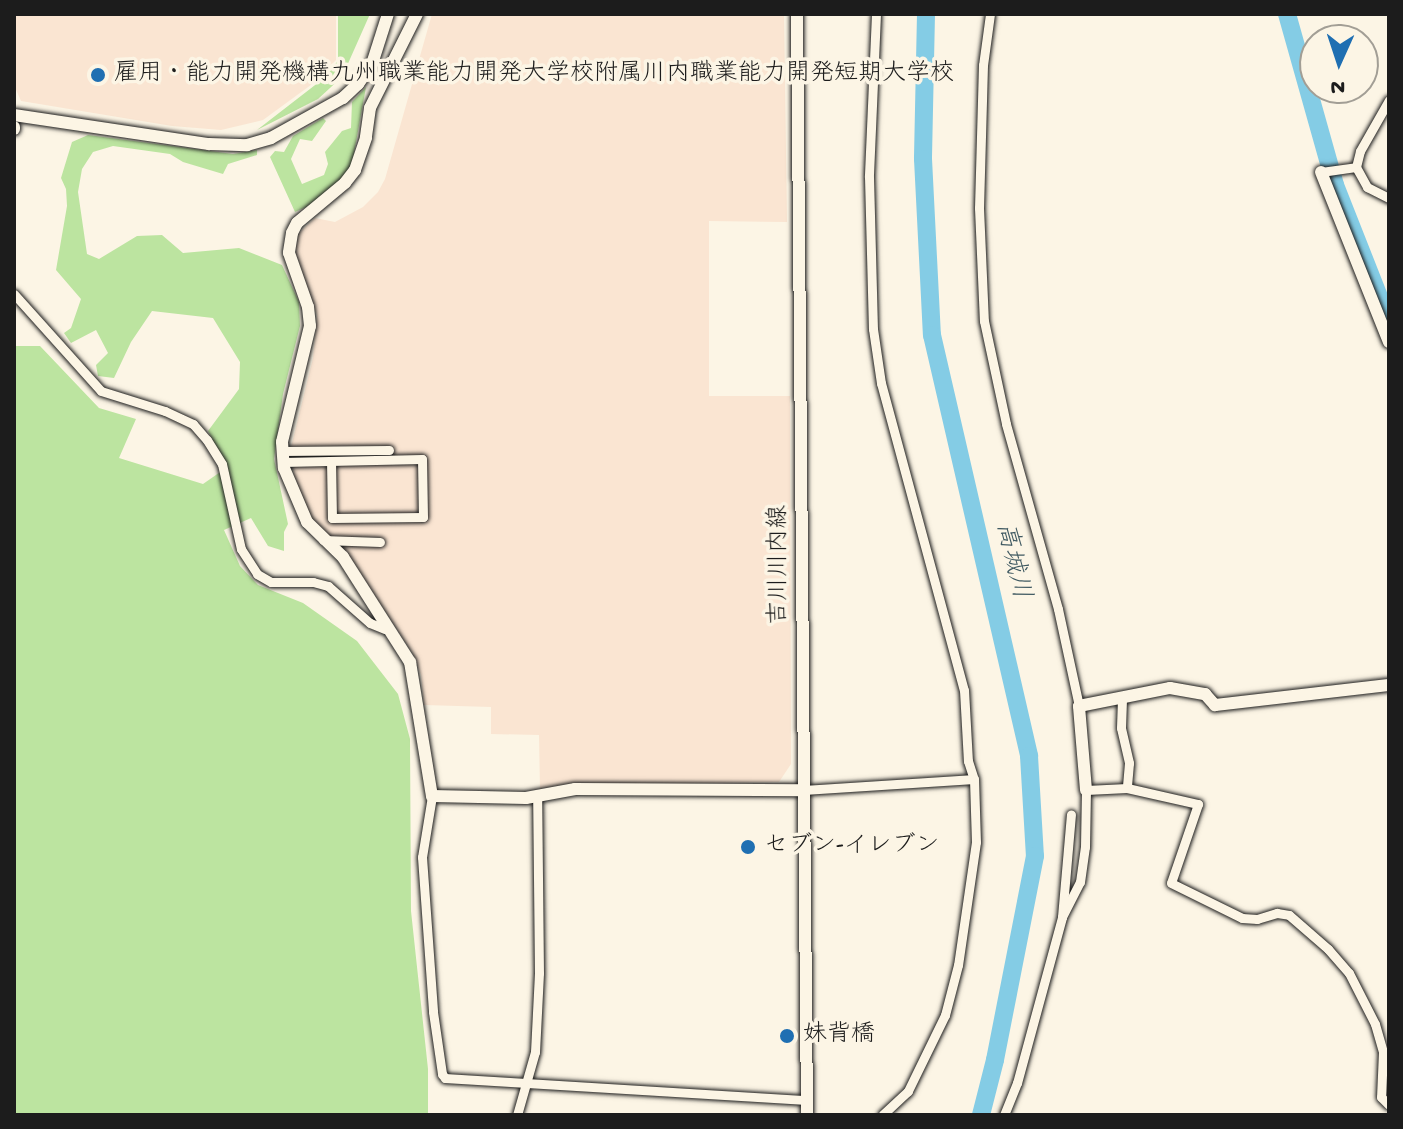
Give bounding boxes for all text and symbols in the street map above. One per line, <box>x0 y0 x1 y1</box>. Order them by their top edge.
north arrow <box>1299 24 1379 104</box>
place label: 雇用・能力開発機構九州職業能力開発大学校附属川内職業能力開発短期大学校 <box>114 61 954 89</box>
marker: 雇用・能力開発機構九州職業能力開発大学校附属川内職業能力開発短期大学校 <box>89 66 107 84</box>
text: N <box>1330 73 1346 99</box>
street label: 吉川川内線 <box>766 505 794 625</box>
water label: 高城川 <box>987 519 1035 603</box>
place label: セブン-イレブン <box>764 833 940 861</box>
marker: セブン-イレブン <box>739 838 757 856</box>
place label: 妹背橋 <box>803 1022 875 1050</box>
marker: 妹背橋 <box>778 1027 796 1045</box>

